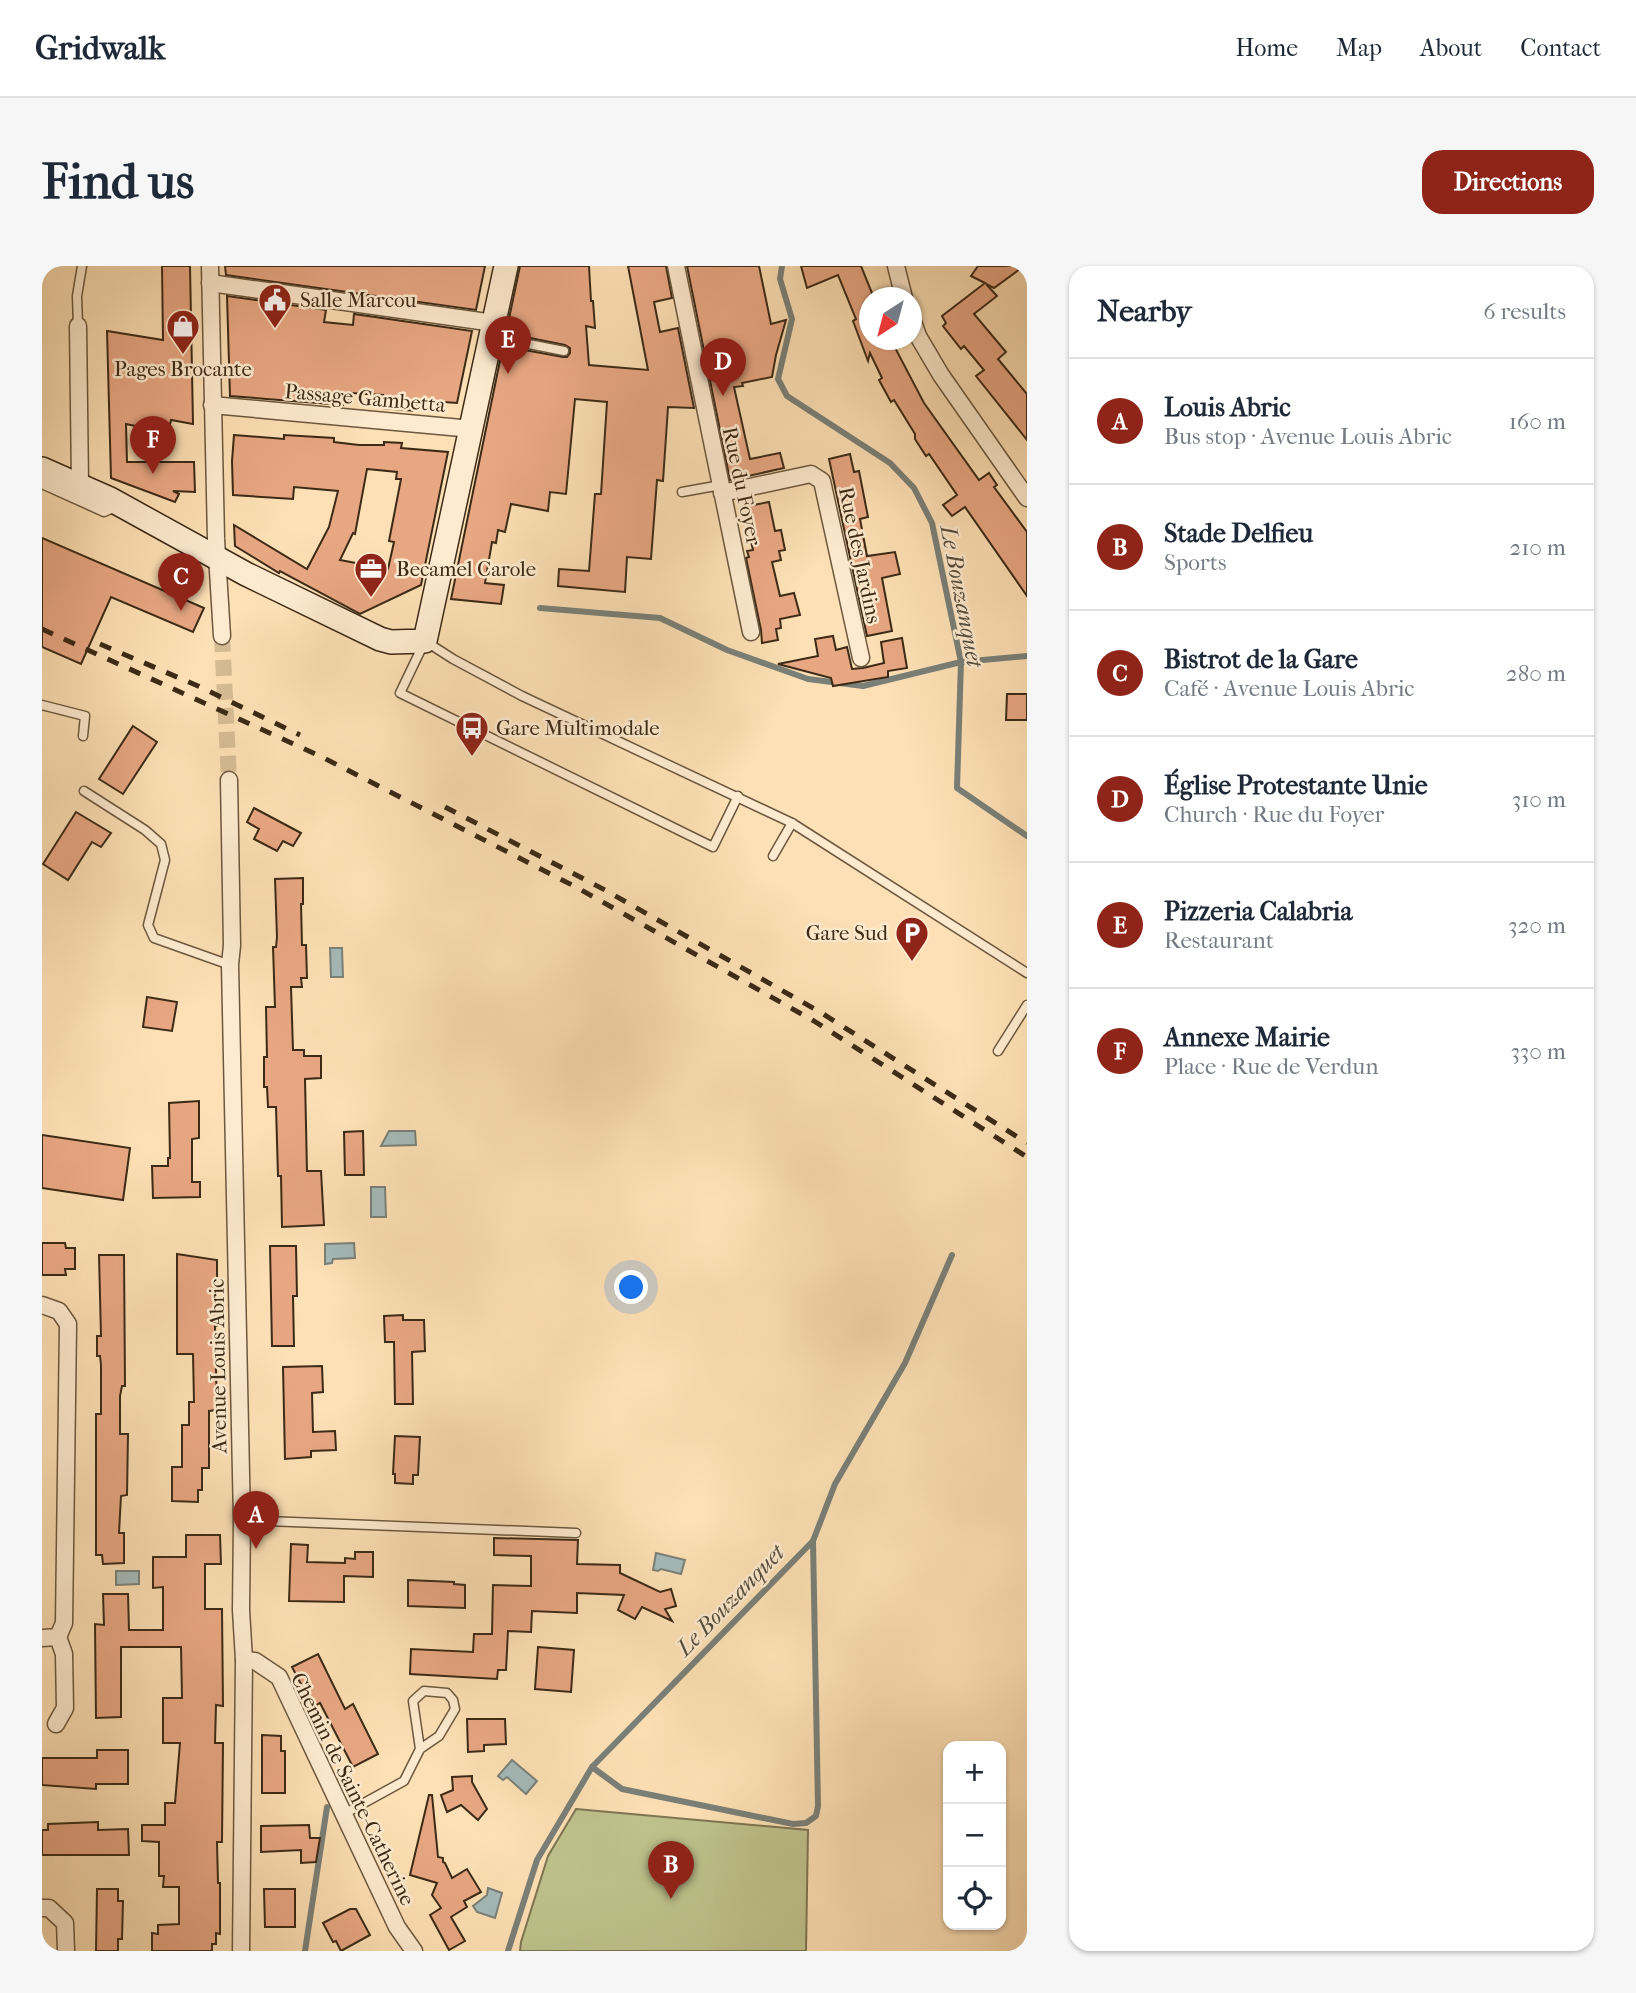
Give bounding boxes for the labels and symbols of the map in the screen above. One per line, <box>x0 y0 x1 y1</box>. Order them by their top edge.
public building icon: Salle Marcou <box>256 281 294 330</box>
north arrow <box>859 287 922 350</box>
place label: Salle Marcou <box>300 288 416 312</box>
shop icon: Pages Brocante <box>164 307 202 356</box>
pin: E <box>485 316 531 374</box>
pin: D <box>700 338 746 396</box>
place label: Pages Brocante <box>114 357 252 381</box>
street label: Passage Gambetta <box>283 379 447 417</box>
pin: F <box>130 416 176 474</box>
street label: Rue du Foyer <box>718 425 766 548</box>
street label: Rue des Jardins <box>834 484 886 626</box>
water label: Le Bouzanquet <box>934 521 989 671</box>
office icon: Becamel Carole <box>352 550 390 599</box>
pin: C <box>158 553 204 611</box>
place label: Becamel Carole <box>396 557 536 581</box>
bus stop icon: Gare Multimodale <box>453 709 491 758</box>
place label: Gare Multimodale <box>496 716 660 740</box>
parking icon: Gare Sud <box>893 914 931 963</box>
place label: Gare Sud <box>806 921 889 945</box>
your location <box>614 1270 648 1304</box>
street label: Avenue Louis Abric <box>204 1279 232 1454</box>
pin: A <box>233 1491 279 1549</box>
water label: Le Bouzanquet <box>669 1538 791 1663</box>
street label: Chemin de Sainte-Catherine <box>286 1669 420 1909</box>
pin: B <box>648 1841 694 1899</box>

